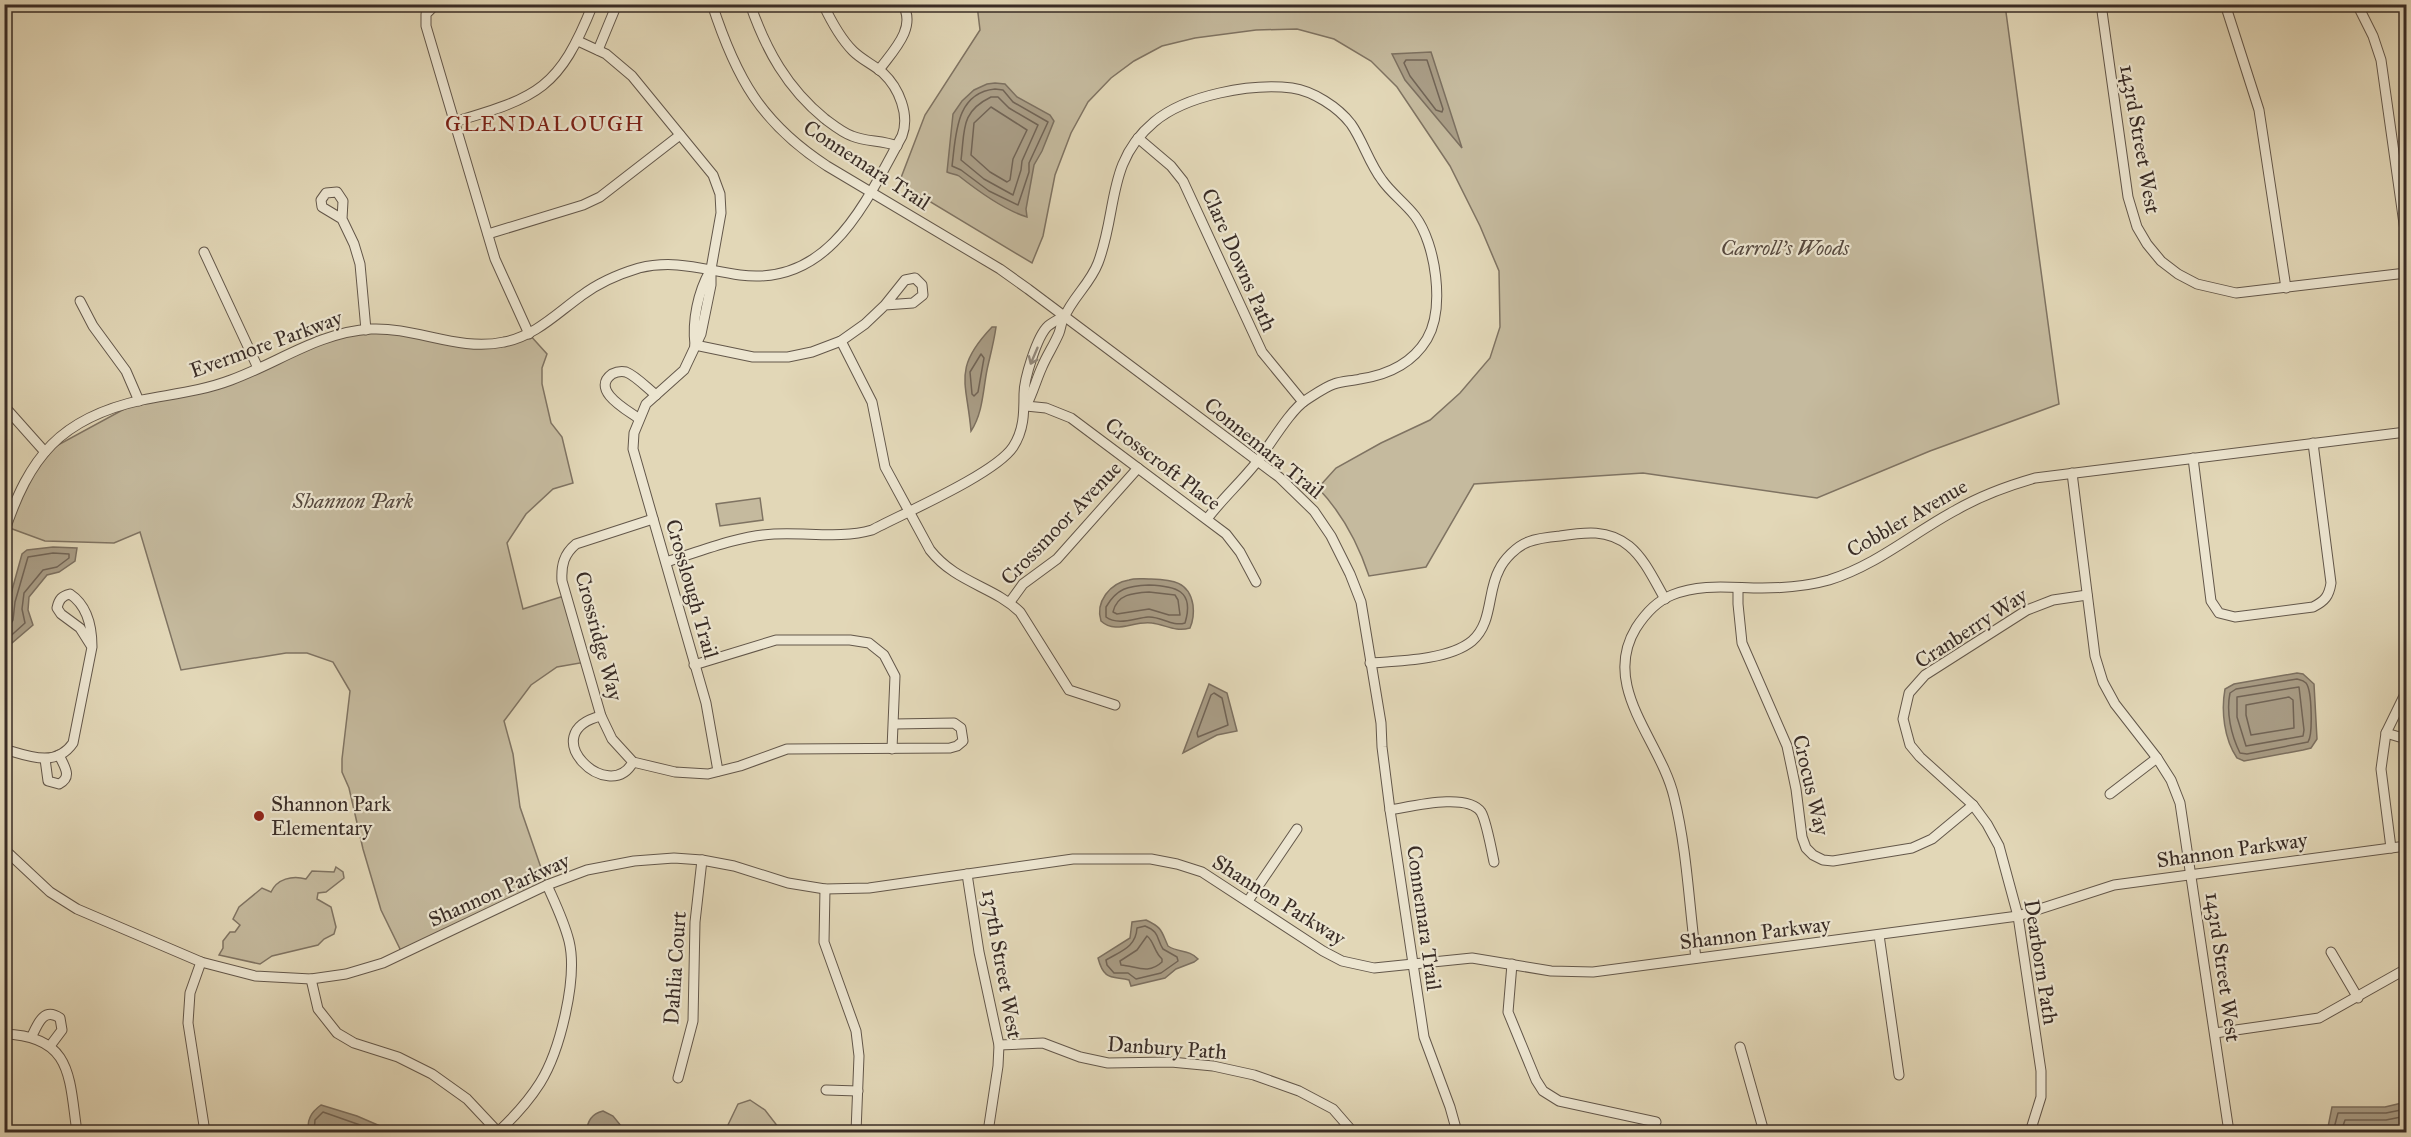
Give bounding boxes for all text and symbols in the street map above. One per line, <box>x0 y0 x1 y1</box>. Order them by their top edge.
street label: 143rd Street West <box>2114 62 2166 216</box>
district label: GLENDALOUGH <box>445 110 645 137</box>
street label: Connemara Trail <box>799 114 936 216</box>
street label: Clare Downs Path <box>1196 184 1282 336</box>
park label: Carroll's Woods <box>1721 235 1850 261</box>
street label: Evermore Parkway <box>186 304 347 384</box>
one-way arrow <box>1028 346 1039 365</box>
street label: Connemara Trail <box>1199 392 1329 504</box>
street label: Crosscroft Place <box>1100 412 1226 516</box>
street label: Crossmoor Avenue <box>995 455 1127 591</box>
street label: Cobbler Avenue <box>1842 473 1972 563</box>
park label: Shannon Park <box>292 488 414 514</box>
street label: Crosslough Trail <box>660 516 724 662</box>
street label: Crossridge Way <box>569 569 629 705</box>
street label: Cranberry Way <box>1910 581 2033 674</box>
street label: Crocus Way <box>1787 732 1835 839</box>
place label: Shannon Park Elementary <box>271 791 391 841</box>
marker: Shannon Park Elementary <box>252 809 266 823</box>
street label: Shannon Parkway <box>2155 826 2310 873</box>
street label: Connemara Trail <box>1401 844 1447 993</box>
street label: Shannon Parkway <box>424 847 575 933</box>
street label: Shannon Parkway <box>1208 849 1351 952</box>
street label: 137th Street West <box>976 887 1028 1041</box>
street label: 143rd Street West <box>2200 890 2246 1044</box>
street label: Dearborn Path <box>2018 898 2064 1027</box>
street label: Dahlia Court <box>658 910 692 1026</box>
street label: Shannon Parkway <box>1678 911 1833 955</box>
street label: Danbury Path <box>1106 1031 1228 1065</box>

